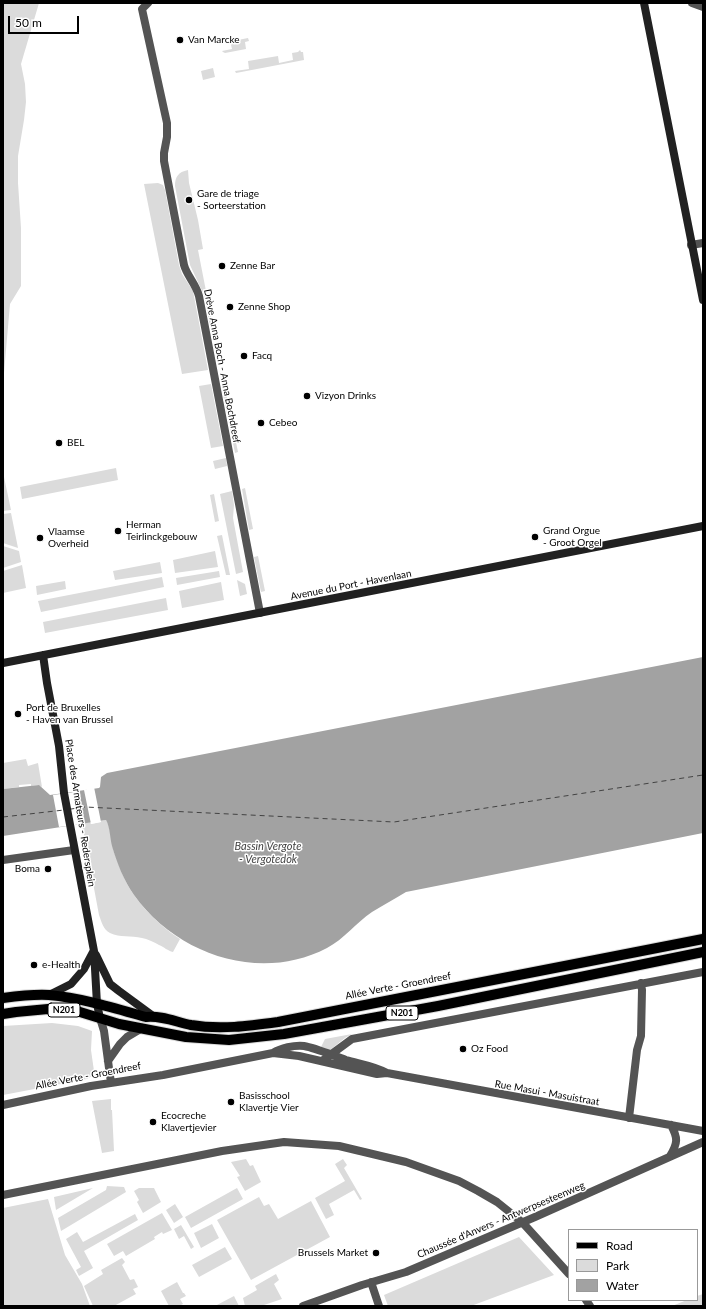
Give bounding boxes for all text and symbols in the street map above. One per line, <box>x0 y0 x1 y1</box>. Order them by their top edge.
scale bar <box>10 8 81 34</box>
text: 50 m <box>15 15 42 30</box>
place label: Van Marcke <box>188 34 240 46</box>
marker: Van Marcke <box>175 35 185 45</box>
place label: Gare de triage - Sorteerstation <box>197 188 266 212</box>
marker: Gare de triage - Sorteerstation <box>184 195 194 205</box>
place label: Zenne Bar <box>230 260 275 272</box>
marker: Zenne Bar <box>217 261 227 271</box>
street label: Drève Anna Boch - Anna Bochdreef <box>201 288 243 444</box>
place label: Zenne Shop <box>238 301 290 313</box>
marker: Zenne Shop <box>225 302 235 312</box>
place label: Facq <box>252 350 272 362</box>
marker: Facq <box>239 351 249 361</box>
place label: Vizyon Drinks <box>315 390 376 402</box>
marker: Vizyon Drinks <box>302 391 312 401</box>
place label: Cebeo <box>269 417 297 429</box>
marker: Cebeo <box>256 418 266 428</box>
place label: BEL <box>67 437 84 449</box>
marker: BEL <box>54 438 64 448</box>
place label: Herman Teirlinckgebouw <box>126 519 197 542</box>
place label: Grand Orgue - Groot Orgel <box>543 525 602 548</box>
place label: Vlaamse Overheid <box>48 526 89 550</box>
marker: Herman Teirlinckgebouw <box>113 526 123 536</box>
marker: Grand Orgue - Groot Orgel <box>530 532 540 542</box>
marker: Vlaamse Overheid <box>35 533 45 543</box>
street label: Avenue du Port - Havenlaan <box>289 567 413 603</box>
place label: Port de Bruxelles - Haven van Brussel <box>26 702 113 726</box>
marker: Port de Bruxelles - Haven van Brussel <box>13 709 23 719</box>
street label: Place des Armateurs - Redersplein <box>62 738 98 888</box>
water label: Bassin Vergote - Vergotedok <box>235 839 301 865</box>
place label: Boma <box>15 863 40 875</box>
marker: Boma <box>43 864 53 874</box>
place label: e-Health <box>42 959 80 971</box>
marker: e-Health <box>29 960 39 970</box>
street label: Allée Verte - Groendreef <box>344 970 452 1002</box>
road number: N201 <box>48 1003 80 1017</box>
road number: N201 <box>386 1006 418 1020</box>
place label: Oz Food <box>471 1043 508 1055</box>
marker: Oz Food <box>458 1044 468 1054</box>
street label: Allée Verte - Groendreef <box>34 1060 142 1092</box>
street label: Rue Masui - Masuistraat <box>494 1078 600 1108</box>
place label: Basisschool Klavertje Vier <box>239 1090 299 1114</box>
marker: Basisschool Klavertje Vier <box>226 1097 236 1107</box>
place label: Ecocreche Klavertjevier <box>161 1110 216 1134</box>
marker: Ecocreche Klavertjevier <box>148 1117 158 1127</box>
street label: Chaussée d'Anvers - Antwerpsesteenweg <box>415 1179 587 1261</box>
legend <box>568 1229 698 1301</box>
text: Road <box>606 1238 633 1253</box>
place label: Brussels Market <box>298 1247 368 1259</box>
marker: Brussels Market <box>371 1248 381 1258</box>
text: Park <box>606 1258 629 1273</box>
text: Water <box>606 1278 639 1293</box>

